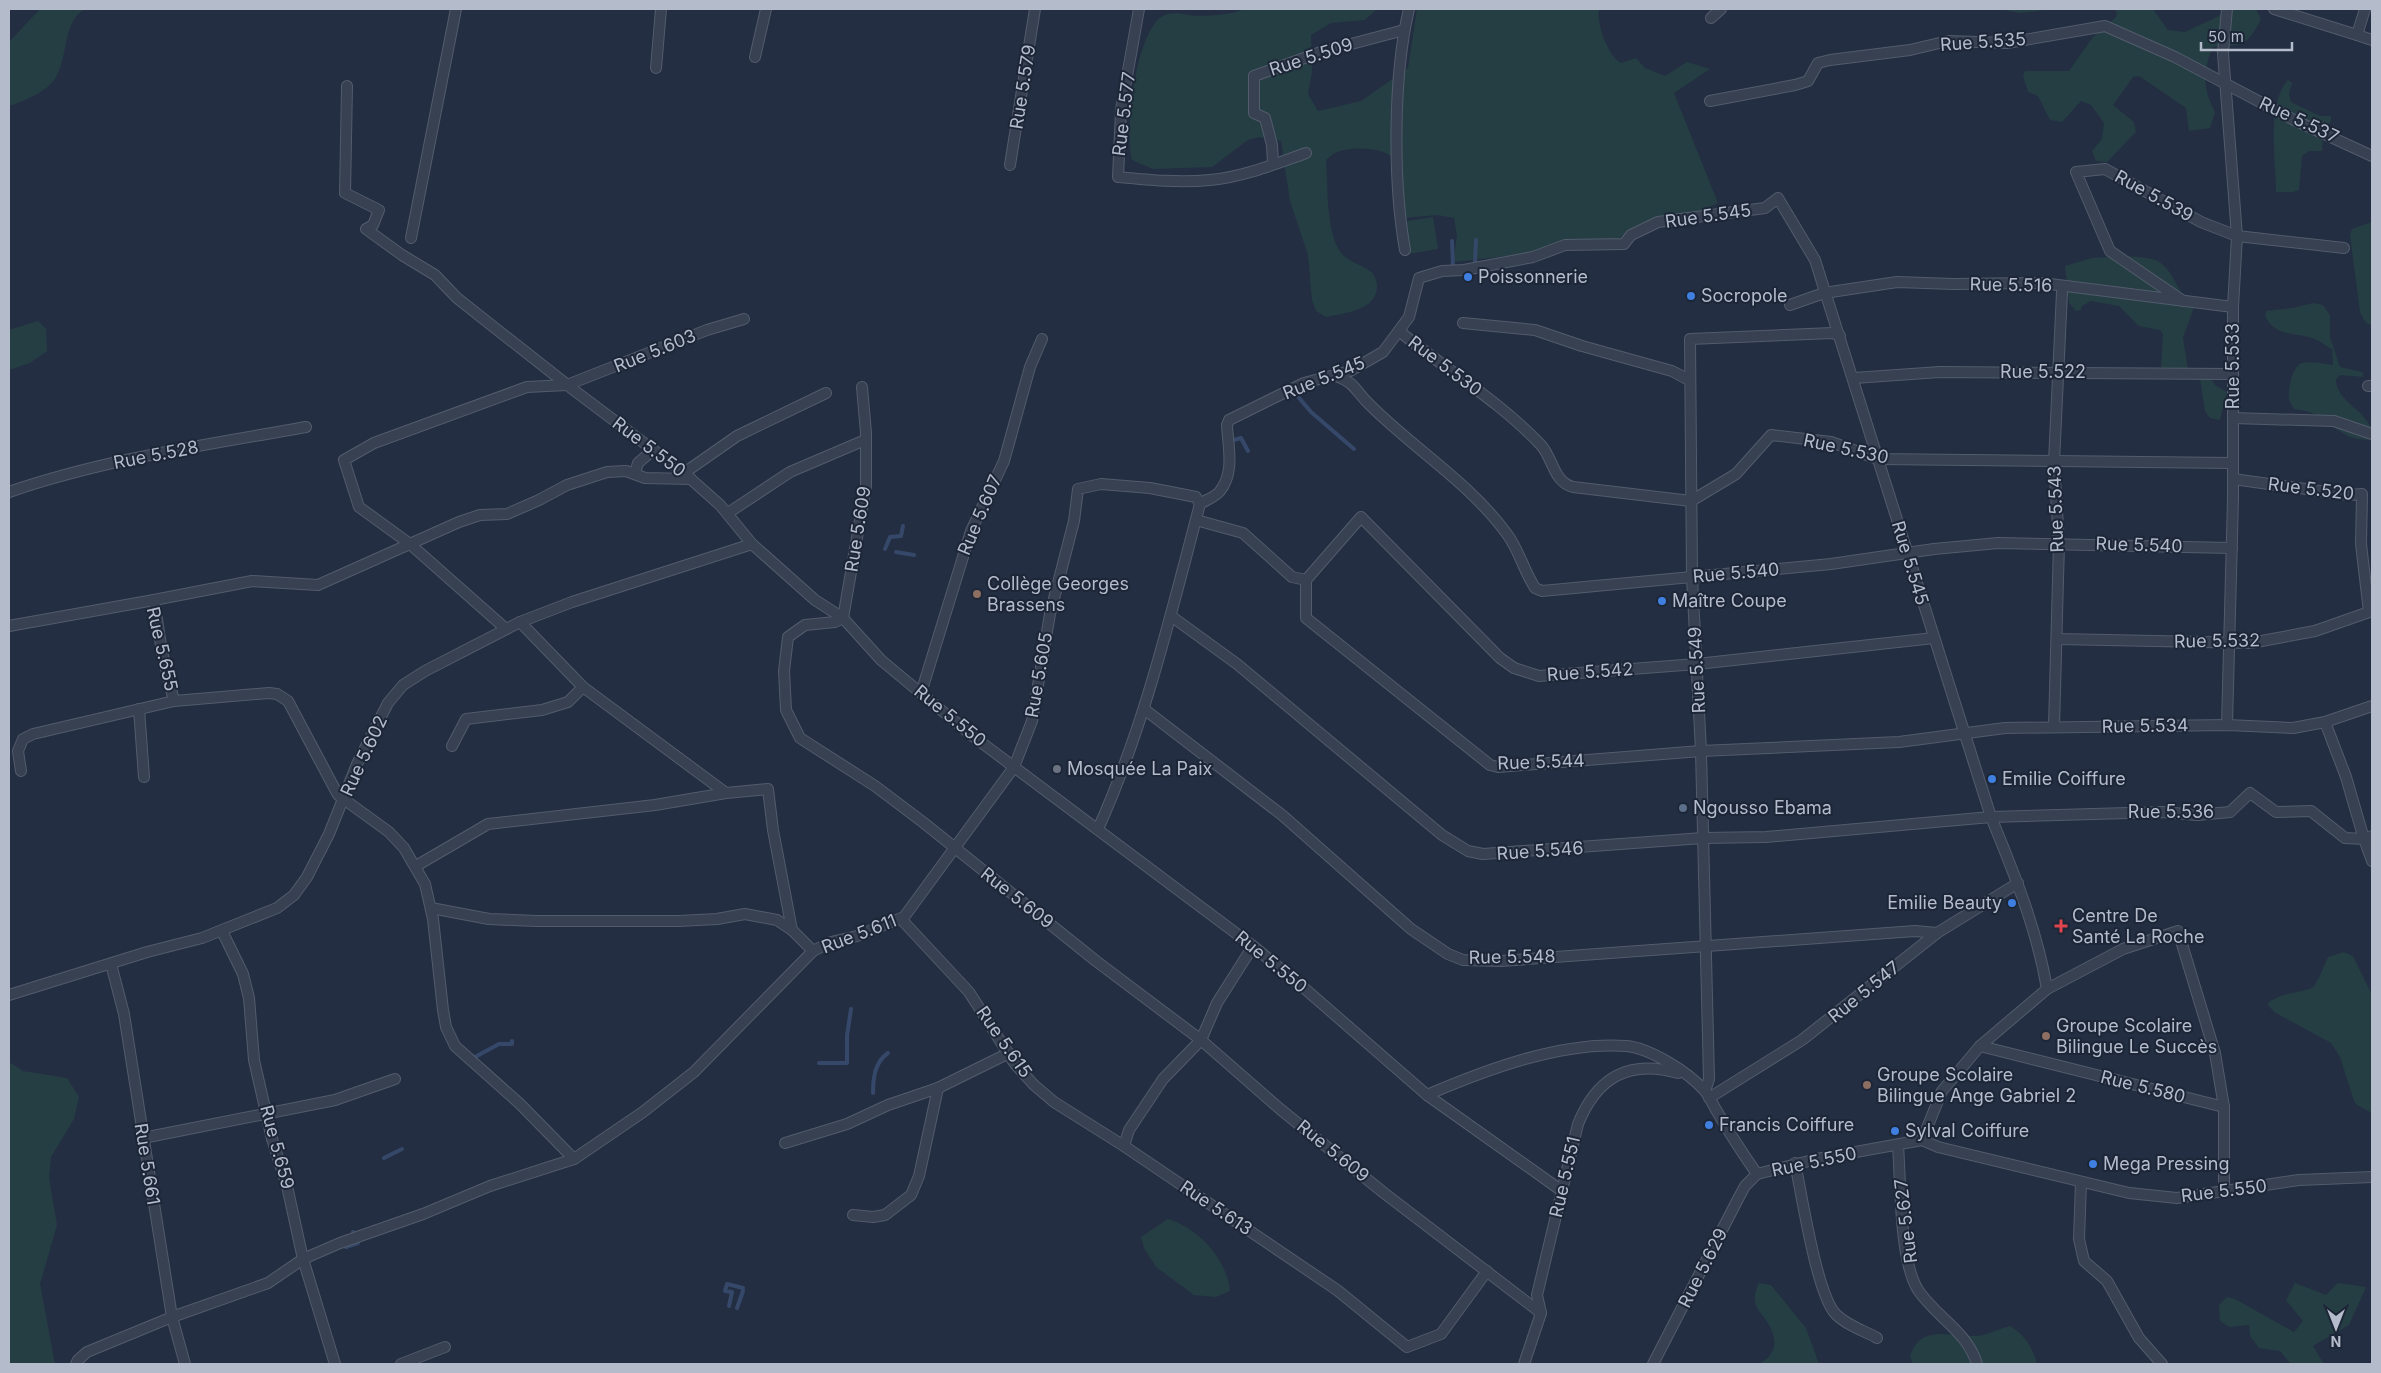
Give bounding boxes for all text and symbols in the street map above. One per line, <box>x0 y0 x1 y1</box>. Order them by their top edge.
scale bar <box>2201 20 2292 52</box>
text: 50 m <box>2208 27 2244 46</box>
street label: Rue 5.535 <box>1939 28 2027 55</box>
street label: Rue 5.509 <box>1266 33 1355 80</box>
street label: Rue 5.579 <box>1005 43 1040 131</box>
street label: Rue 5.577 <box>1108 71 1139 157</box>
street label: Rue 5.537 <box>2256 92 2342 147</box>
street label: Rue 5.539 <box>2111 165 2197 226</box>
street label: Rue 5.545 <box>1664 199 1752 232</box>
place label: Poissonnerie <box>1478 266 1588 287</box>
marker: Poissonnerie <box>1462 271 1474 283</box>
street label: Rue 5.516 <box>1970 273 2052 296</box>
place label: Socropole <box>1701 285 1788 306</box>
marker: Socropole <box>1685 290 1697 302</box>
street label: Rue 5.533 <box>2222 323 2243 409</box>
street label: Rue 5.603 <box>611 325 699 376</box>
street label: Rue 5.530 <box>1404 331 1486 400</box>
street label: Rue 5.545 <box>1280 352 1368 404</box>
street label: Rue 5.522 <box>2000 361 2086 382</box>
street label: Rue 5.550 <box>608 412 690 481</box>
street label: Rue 5.530 <box>1802 429 1891 468</box>
street label: Rue 5.528 <box>112 436 200 473</box>
street label: Rue 5.543 <box>2043 465 2068 553</box>
street label: Rue 5.607 <box>953 471 1006 558</box>
street label: Rue 5.520 <box>2267 473 2355 504</box>
street label: Rue 5.609 <box>840 484 875 573</box>
street label: Rue 5.545 <box>1888 518 1933 607</box>
street label: Rue 5.540 <box>2095 532 2183 557</box>
street label: Rue 5.540 <box>1692 558 1780 587</box>
place label: Collège Georges Brassens <box>987 573 1129 615</box>
marker: Collège Georges Brassens <box>971 588 983 600</box>
place label: Maître Coupe <box>1672 590 1787 611</box>
marker: Maître Coupe <box>1656 595 1668 607</box>
street label: Rue 5.655 <box>143 605 182 693</box>
street label: Rue 5.549 <box>1684 626 1709 714</box>
street label: Rue 5.532 <box>2174 629 2260 652</box>
street label: Rue 5.605 <box>1021 631 1056 719</box>
street label: Rue 5.542 <box>1546 658 1634 685</box>
street label: Rue 5.550 <box>910 680 991 751</box>
street label: Rue 5.602 <box>336 712 391 799</box>
street label: Rue 5.534 <box>2101 714 2189 737</box>
street label: Rue 5.544 <box>1497 749 1585 774</box>
place label: Mosquée La Paix <box>1067 758 1213 779</box>
marker: Mosquée La Paix <box>1051 763 1063 775</box>
place label: Emilie Coiffure <box>2002 768 2126 789</box>
marker: Emilie Coiffure <box>1986 773 1998 785</box>
place label: Ngousso Ebama <box>1693 797 1832 818</box>
street label: Rue 5.536 <box>2128 801 2214 822</box>
marker: Ngousso Ebama <box>1677 802 1689 814</box>
street label: Rue 5.546 <box>1496 837 1584 864</box>
street label: Rue 5.609 <box>977 863 1058 933</box>
place label: Emilie Beauty <box>1887 892 2002 913</box>
marker: Emilie Beauty <box>2006 897 2018 909</box>
place label: Centre De Santé La Roche <box>2072 905 2204 947</box>
street label: Rue 5.611 <box>818 910 899 957</box>
marker: Centre De Santé La Roche <box>2054 919 2068 933</box>
street label: Rue 5.550 <box>1231 926 1312 997</box>
street label: Rue 5.548 <box>1468 945 1556 968</box>
street label: Rue 5.547 <box>1824 956 1904 1027</box>
street label: Rue 5.615 <box>972 1002 1037 1081</box>
place label: Groupe Scolaire Bilingue Le Succès <box>2056 1015 2217 1057</box>
marker: Groupe Scolaire Bilingue Le Succès <box>2040 1030 2052 1042</box>
place label: Groupe Scolaire Bilingue Ange Gabriel 2 <box>1877 1064 2076 1106</box>
street label: Rue 5.580 <box>2099 1066 2188 1107</box>
marker: Groupe Scolaire Bilingue Ange Gabriel 2 <box>1861 1079 1873 1091</box>
street label: Rue 5.659 <box>256 1102 299 1191</box>
place label: Francis Coiffure <box>1719 1114 1854 1135</box>
street label: Rue 5.609 <box>1293 1115 1374 1186</box>
marker: Francis Coiffure <box>1703 1119 1715 1131</box>
place label: Sylval Coiffure <box>1905 1120 2029 1141</box>
street label: Rue 5.661 <box>131 1121 164 1206</box>
marker: Sylval Coiffure <box>1889 1125 1901 1137</box>
street label: Rue 5.551 <box>1545 1134 1584 1219</box>
street label: Rue 5.550 <box>1769 1142 1858 1181</box>
place label: Mega Pressing <box>2103 1153 2229 1174</box>
marker: Mega Pressing <box>2087 1158 2099 1170</box>
street label: Rue 5.550 <box>2180 1175 2268 1206</box>
street label: Rue 5.613 <box>1176 1176 1256 1239</box>
street label: Rue 5.627 <box>1890 1177 1921 1265</box>
street label: Rue 5.629 <box>1674 1225 1731 1311</box>
north arrow <box>2311 1303 2361 1353</box>
text: N <box>2331 1333 2341 1350</box>

